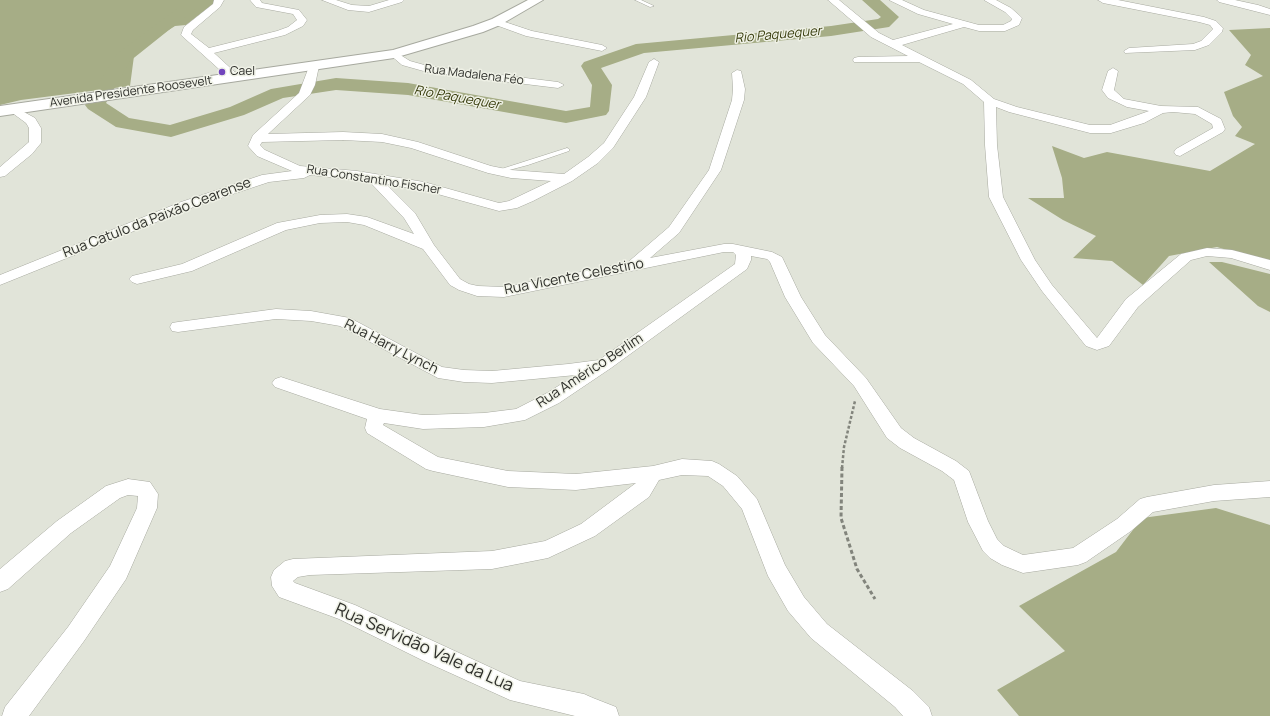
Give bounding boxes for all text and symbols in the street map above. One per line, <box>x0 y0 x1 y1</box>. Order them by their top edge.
water label: Rio Paquequer <box>734 23 822 47</box>
street label: Rua Madalena Féo <box>423 62 525 88</box>
place label: Cael <box>230 65 255 79</box>
marker: Cael <box>217 67 227 77</box>
street label: Avenida Presidente Roosevelt <box>49 73 213 111</box>
water label: Rio Paquequer <box>413 83 501 113</box>
street label: Rua Constantino Fischer <box>306 162 442 198</box>
street label: Rua Catulo da Paixão Cearense <box>60 174 254 262</box>
street label: Rua Vicente Celestino <box>503 255 645 299</box>
street label: Rua Harry Lynch <box>341 316 441 378</box>
street label: Rua Américo Berlim <box>534 330 646 412</box>
street label: Rua Servidão Vale da Lua <box>332 599 516 697</box>

